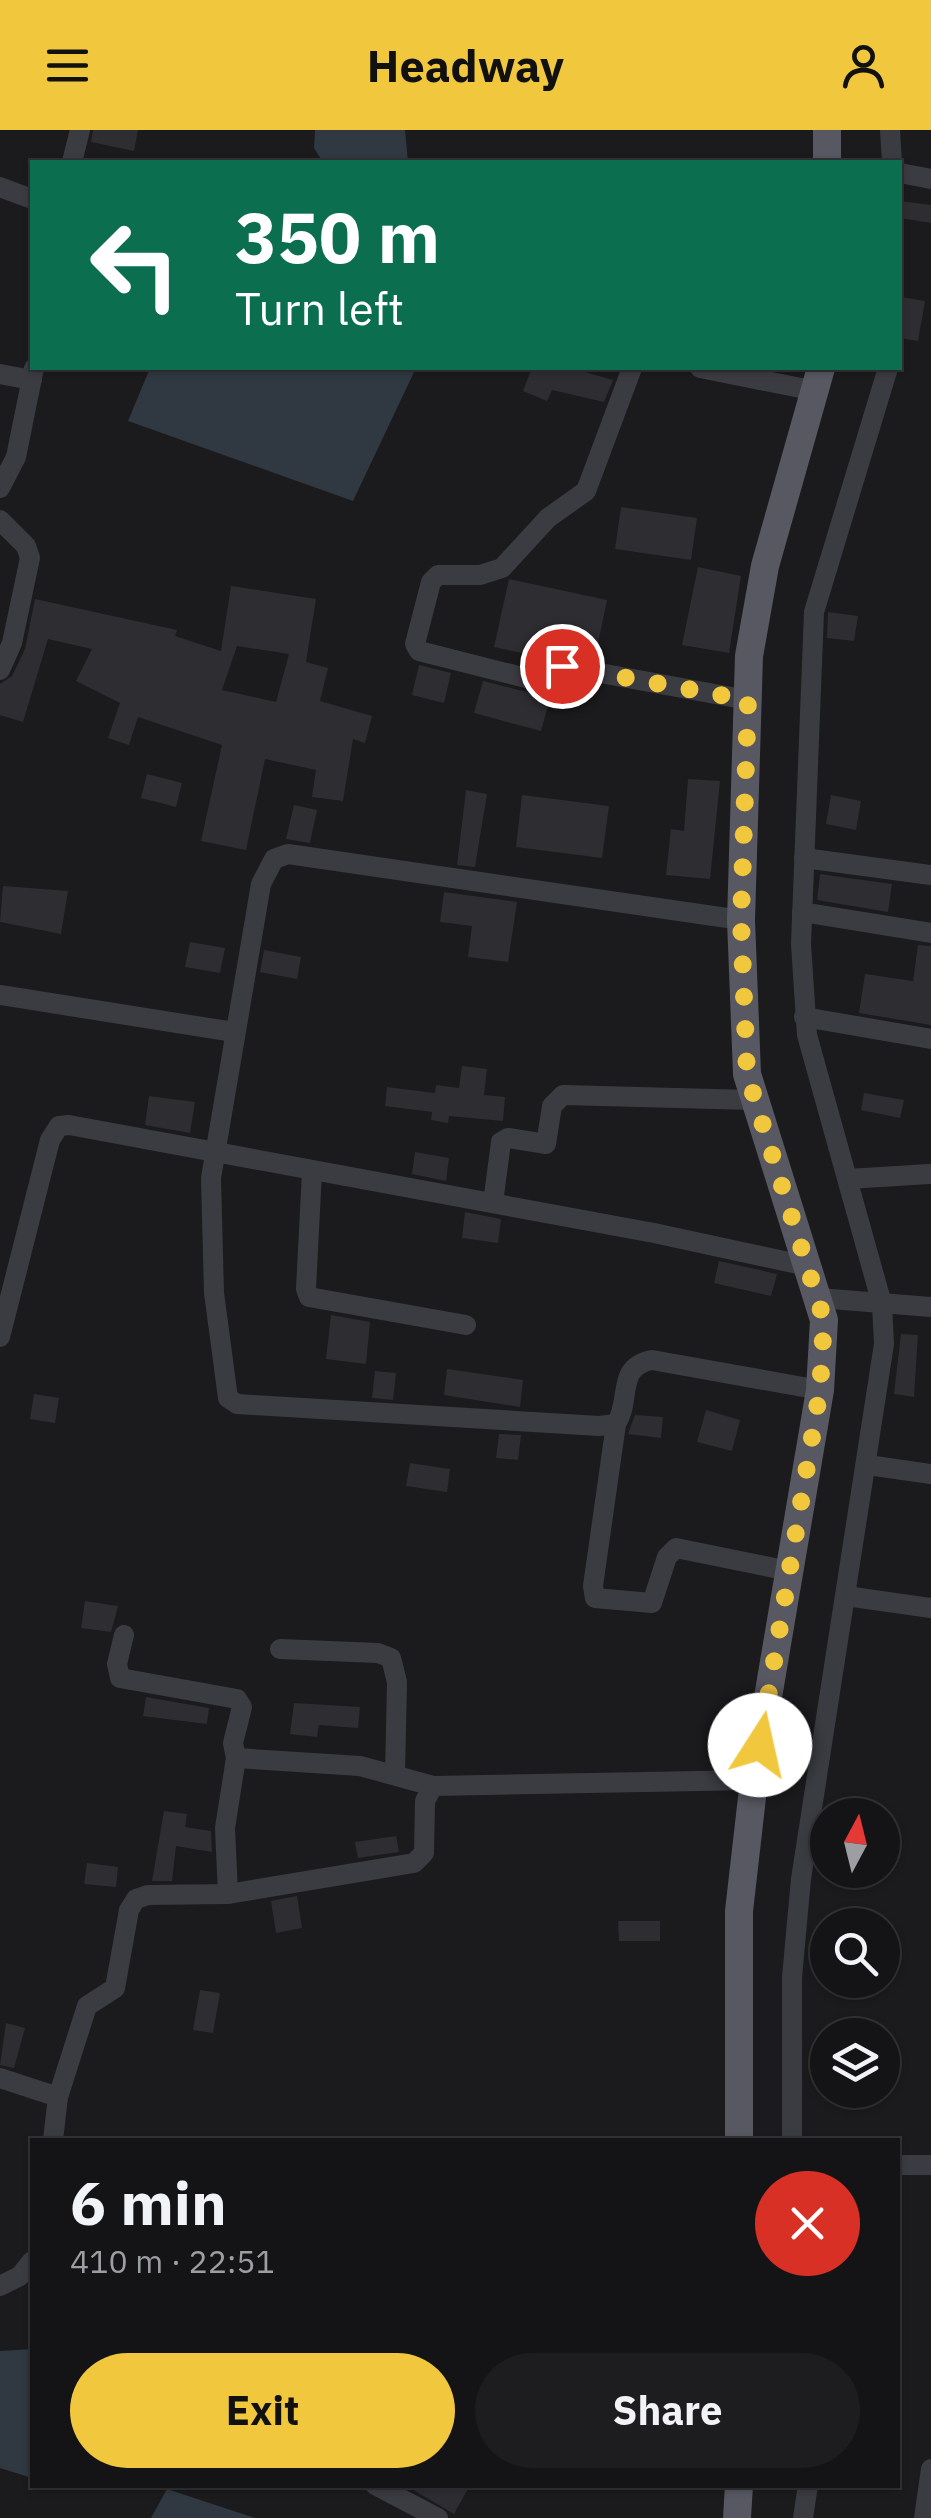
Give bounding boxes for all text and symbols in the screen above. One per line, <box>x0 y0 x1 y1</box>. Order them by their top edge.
text: Headway <box>367 36 564 94</box>
icon: menu <box>40 38 95 93</box>
icon: person <box>836 38 891 93</box>
text: 350 m <box>235 191 440 282</box>
icon: left <box>70 200 200 330</box>
text: Turn left <box>235 279 404 337</box>
pin <box>520 624 605 709</box>
icon: arrive <box>535 639 590 694</box>
position arrow <box>708 1693 812 1797</box>
north arrow <box>810 1798 900 1888</box>
map controls <box>810 1798 900 2108</box>
button: search <box>810 1908 900 1998</box>
button: layers <box>810 2018 900 2108</box>
text: 6 min <box>70 2163 227 2242</box>
button: close <box>755 2171 860 2276</box>
text: 410 m · 22:51 <box>70 2240 275 2282</box>
button: Exit <box>70 2353 455 2468</box>
button: Share <box>475 2353 860 2468</box>

